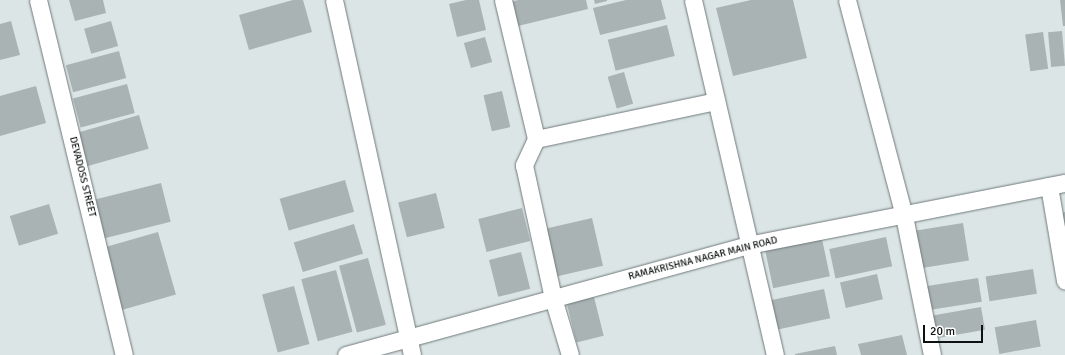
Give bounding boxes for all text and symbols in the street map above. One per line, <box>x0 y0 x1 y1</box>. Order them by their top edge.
street label: DEVADOSS STREET <box>66 136 98 218</box>
street label: RAMAKRISHNA NAGAR MAIN ROAD <box>627 235 779 283</box>
scale bar <box>925 317 985 343</box>
text: 20 m <box>930 324 955 339</box>

